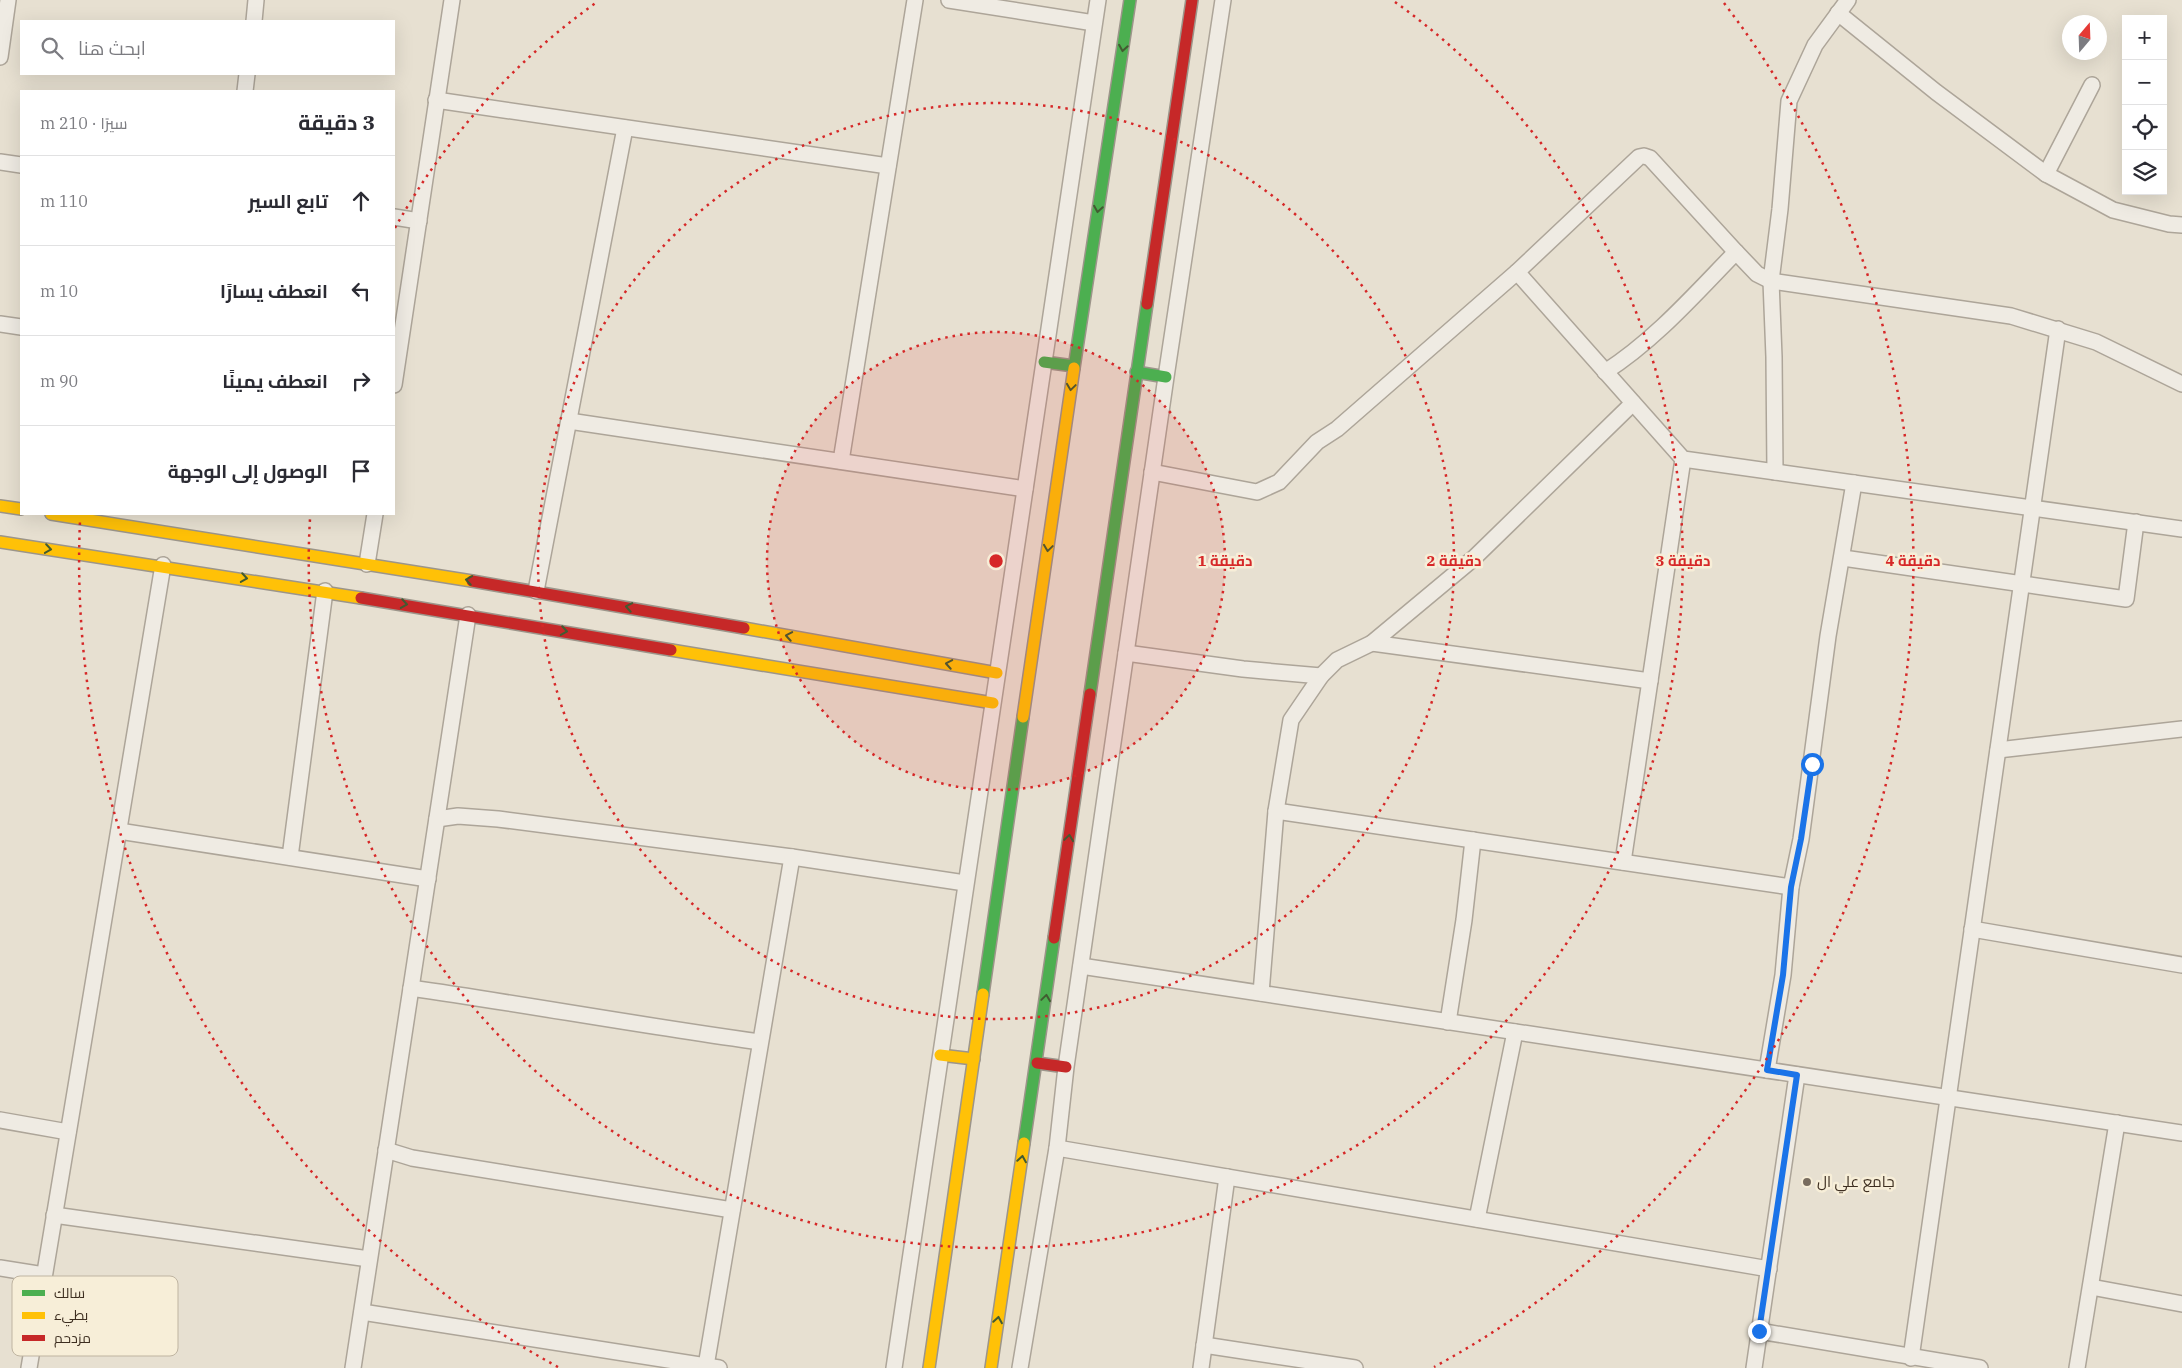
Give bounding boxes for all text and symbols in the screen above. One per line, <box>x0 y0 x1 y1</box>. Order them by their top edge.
north arrow <box>2062 15 2107 60</box>
map controls <box>2122 15 2167 195</box>
button: + <box>2122 15 2167 60</box>
search box <box>20 20 395 75</box>
icon: search <box>38 34 66 62</box>
text: ابحث هنا <box>78 36 146 60</box>
one-way arrow <box>1118 44 1128 53</box>
button: − <box>2122 60 2167 105</box>
button: locate <box>2122 105 2167 150</box>
text: 3 دقيقة <box>298 108 375 136</box>
text: سيرًا · 210 m <box>40 113 127 133</box>
button: layers <box>2122 150 2167 195</box>
icon: ahead <box>347 187 375 215</box>
text: تابع السير <box>248 189 328 213</box>
text: 110 m <box>40 191 88 211</box>
one-way arrow <box>1093 205 1104 213</box>
icon: left <box>347 277 375 305</box>
text: انعطف يسارًا <box>220 279 328 303</box>
text: 10 m <box>40 281 78 301</box>
icon: right <box>347 367 375 395</box>
text: انعطف يمينًا <box>222 369 328 393</box>
text: 90 m <box>40 371 78 391</box>
one-way arrow <box>1066 383 1077 391</box>
icon: arrive <box>347 457 375 485</box>
text: الوصول إلى الوجهة <box>168 459 328 483</box>
one-way arrow <box>45 543 53 554</box>
one-way arrow <box>1043 544 1054 552</box>
text: 1 دقيقة <box>1198 551 1252 570</box>
text: 2 دقيقة <box>1427 551 1481 570</box>
text: 3 دقيقة <box>1656 551 1710 570</box>
text: 4 دقيقة <box>1886 551 1940 570</box>
centre of rings <box>987 552 1005 570</box>
one-way arrow <box>240 572 248 583</box>
one-way arrow <box>465 575 473 586</box>
one-way arrow <box>400 599 408 609</box>
one-way arrow <box>625 603 634 613</box>
one-way arrow <box>560 626 569 636</box>
one-way arrow <box>785 631 794 641</box>
one-way arrow <box>945 660 954 670</box>
route start <box>1801 753 1824 776</box>
one-way arrow <box>1063 833 1074 841</box>
one-way arrow <box>1040 994 1051 1002</box>
one-way arrow <box>1016 1155 1027 1163</box>
place label: جامع علي ال <box>1817 1172 1895 1194</box>
marker: جامع علي ال <box>1801 1176 1813 1188</box>
legend <box>12 1276 178 1356</box>
text: سالك <box>54 1284 85 1302</box>
text: بطيء <box>54 1306 88 1327</box>
one-way arrow <box>992 1315 1003 1323</box>
route end <box>1748 1320 1771 1343</box>
text: مزدحم <box>54 1329 91 1348</box>

